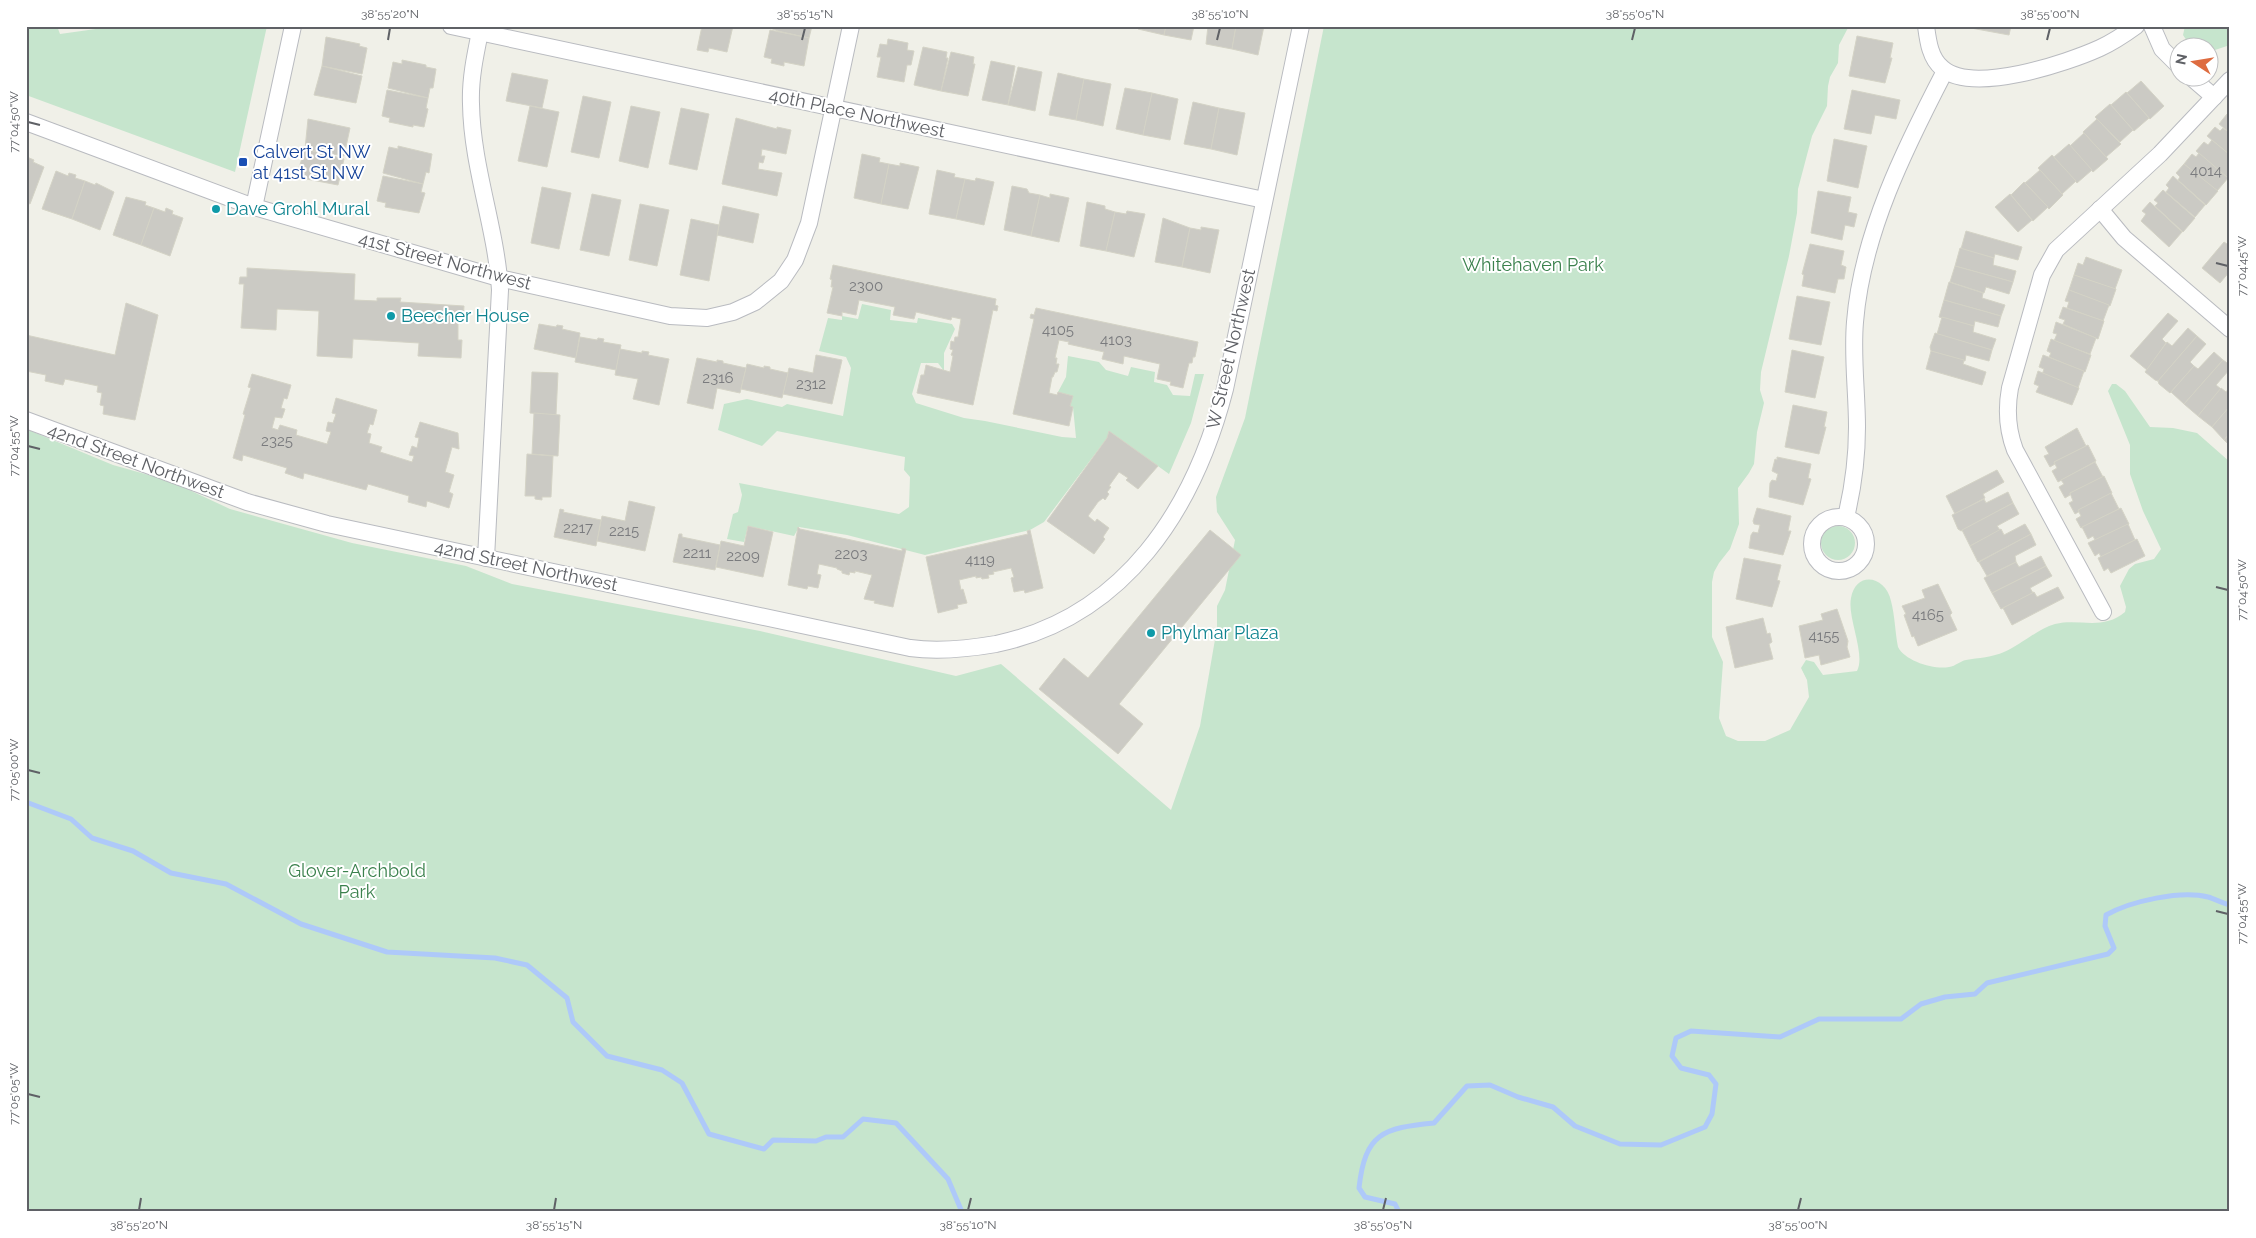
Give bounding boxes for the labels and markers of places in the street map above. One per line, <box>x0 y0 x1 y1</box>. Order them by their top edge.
place label: Calvert St NW at 41st St NW <box>253 141 371 183</box>
marker: Calvert St NW at 41st St NW <box>237 156 249 168</box>
place label: Dave Grohl Mural <box>226 198 369 219</box>
marker: Dave Grohl Mural <box>210 203 222 215</box>
place label: Beecher House <box>401 305 530 326</box>
marker: Beecher House <box>385 310 397 322</box>
place label: Phylmar Plaza <box>1161 622 1279 643</box>
marker: Phylmar Plaza <box>1145 627 1157 639</box>

